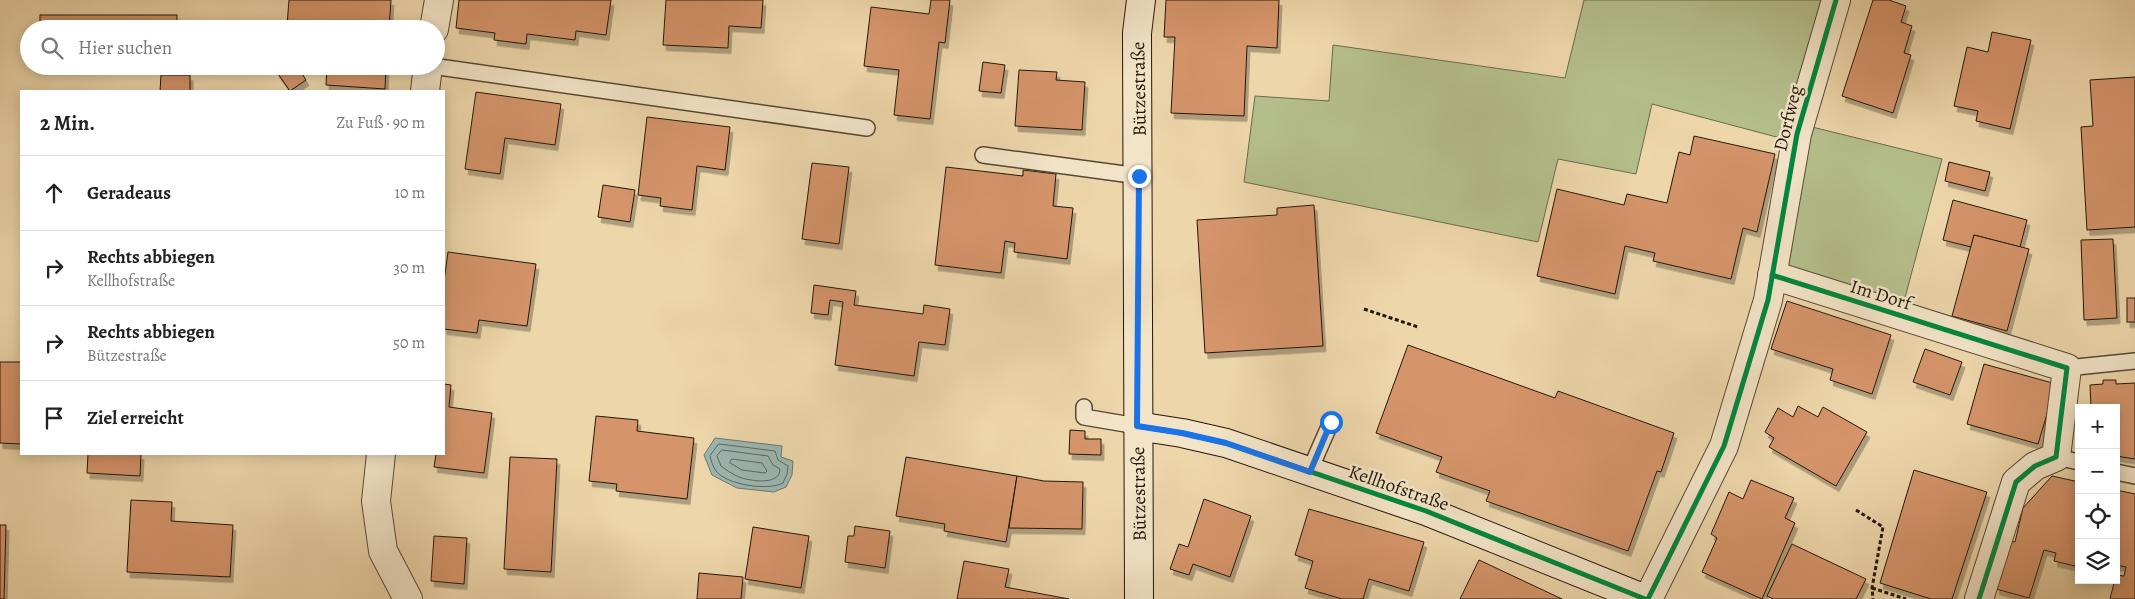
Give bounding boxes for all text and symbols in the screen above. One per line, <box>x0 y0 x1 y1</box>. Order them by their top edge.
search box <box>20 20 445 75</box>
icon: search <box>38 34 66 62</box>
text: Hier suchen <box>78 35 172 61</box>
street label: Bützestraße <box>1125 41 1153 137</box>
street label: Dorfweg <box>1767 82 1809 154</box>
text: 2 Min. <box>40 109 95 137</box>
text: Zu Fuß · 90 m <box>336 112 425 134</box>
route end <box>1128 165 1151 188</box>
icon: ahead <box>40 179 68 207</box>
text: Geradeaus <box>87 180 171 206</box>
text: 10 m <box>395 182 425 204</box>
text: Rechts abbiegen <box>87 244 215 270</box>
icon: right <box>40 254 68 282</box>
text: 30 m <box>393 257 425 279</box>
text: Kellhofstraße <box>87 270 175 292</box>
street label: Im Dorf <box>1847 273 1917 317</box>
text: Rechts abbiegen <box>87 319 215 345</box>
icon: right <box>40 329 68 357</box>
text: 50 m <box>393 332 425 354</box>
text: Bützestraße <box>87 345 167 367</box>
icon: arrive <box>40 404 68 432</box>
map controls <box>2075 404 2120 584</box>
button: + <box>2075 404 2120 449</box>
text: Ziel erreicht <box>87 405 184 431</box>
route start <box>1320 411 1343 434</box>
street label: Bützestraße <box>1125 446 1153 542</box>
button: − <box>2075 449 2120 494</box>
street label: Kellhofstraße <box>1345 459 1452 517</box>
button: locate <box>2075 494 2120 539</box>
button: layers <box>2075 539 2120 584</box>

